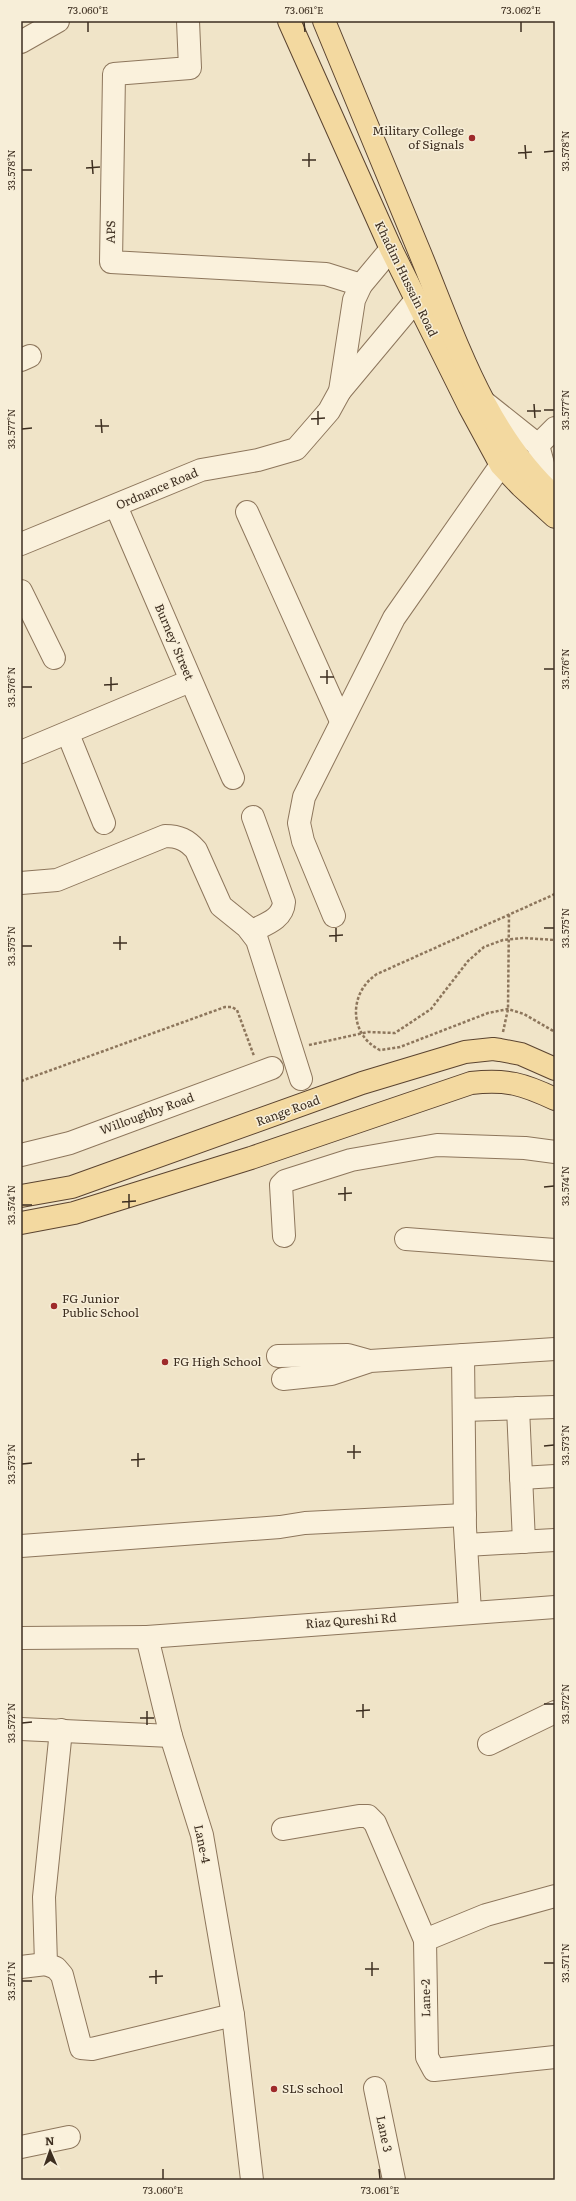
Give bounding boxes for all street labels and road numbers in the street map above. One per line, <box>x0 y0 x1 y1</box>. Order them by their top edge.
street label: Khadim Hussain Road <box>371 218 443 340</box>
street label: APS <box>101 220 119 244</box>
street label: Ordnance Road <box>113 462 201 514</box>
street label: Burney' Street <box>151 601 199 683</box>
street label: Willoughby Road <box>97 1087 197 1138</box>
street label: Range Road <box>253 1090 323 1130</box>
street label: Riaz Qureshi Rd <box>305 1608 398 1632</box>
street label: Lane-4 <box>190 1823 216 1865</box>
street label: Lane-2 <box>416 1979 434 2017</box>
street label: Lane 3 <box>372 2114 398 2154</box>

